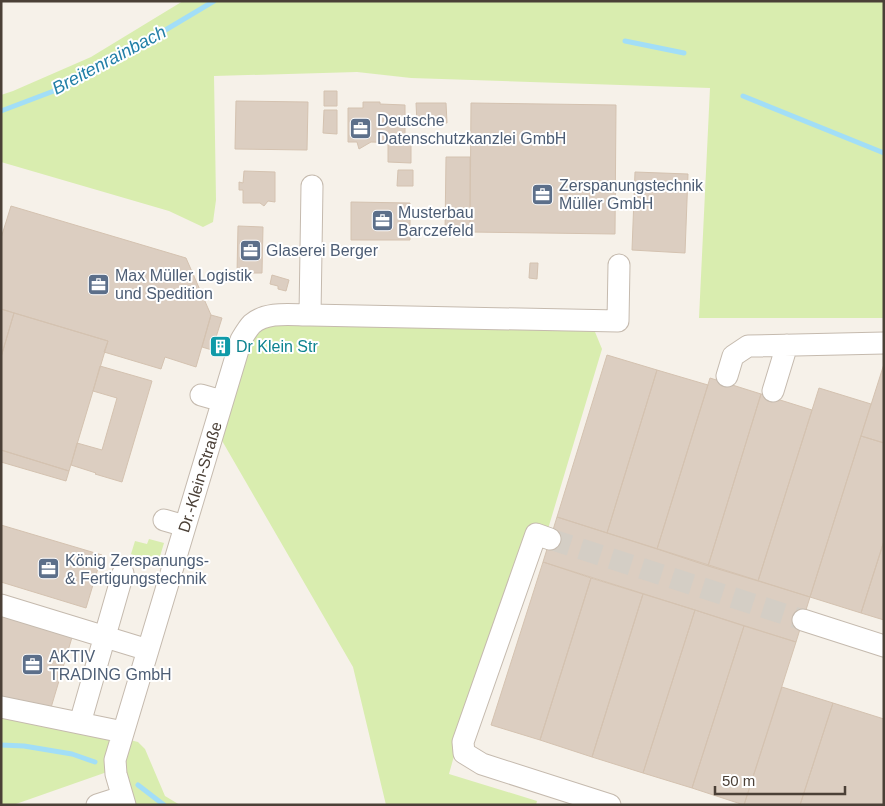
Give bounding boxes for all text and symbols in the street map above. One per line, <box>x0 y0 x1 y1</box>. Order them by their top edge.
water label: Breitenrainbach <box>49 22 169 98</box>
place label: Deutsche Datenschutzkanzlei GmbH <box>377 112 566 147</box>
office icon: Deutsche Datenschutzkanzlei GmbH <box>349 117 373 141</box>
place label: Zerspanungstechnik Müller GmbH <box>559 177 704 212</box>
office icon: Zerspanungstechnik Müller GmbH <box>531 182 555 206</box>
place label: Musterbau Barczefeld <box>398 204 474 239</box>
office icon: Musterbau Barczefeld <box>370 209 394 233</box>
office icon: Glaserei Berger <box>238 238 262 262</box>
place label: Glaserei Berger <box>266 242 379 259</box>
place label: Max Müller Logistik und Spedition <box>115 267 253 302</box>
office icon: Max Müller Logistik und Spedition <box>87 272 111 296</box>
building icon: Dr Klein Str <box>208 334 232 358</box>
place label: Dr Klein Str <box>236 338 318 355</box>
street label: Dr.-Klein-Straße <box>175 420 225 534</box>
place label: König Zerspanungs- & Fertigungstechnik <box>65 552 209 587</box>
office icon: König Zerspanungs- & Fertigungstechnik <box>37 557 61 581</box>
place label: AKTIV TRADING GmbH <box>49 648 172 683</box>
office icon: AKTIV TRADING GmbH <box>21 653 45 677</box>
scale bar <box>715 764 845 796</box>
text: 50 m <box>722 772 755 789</box>

